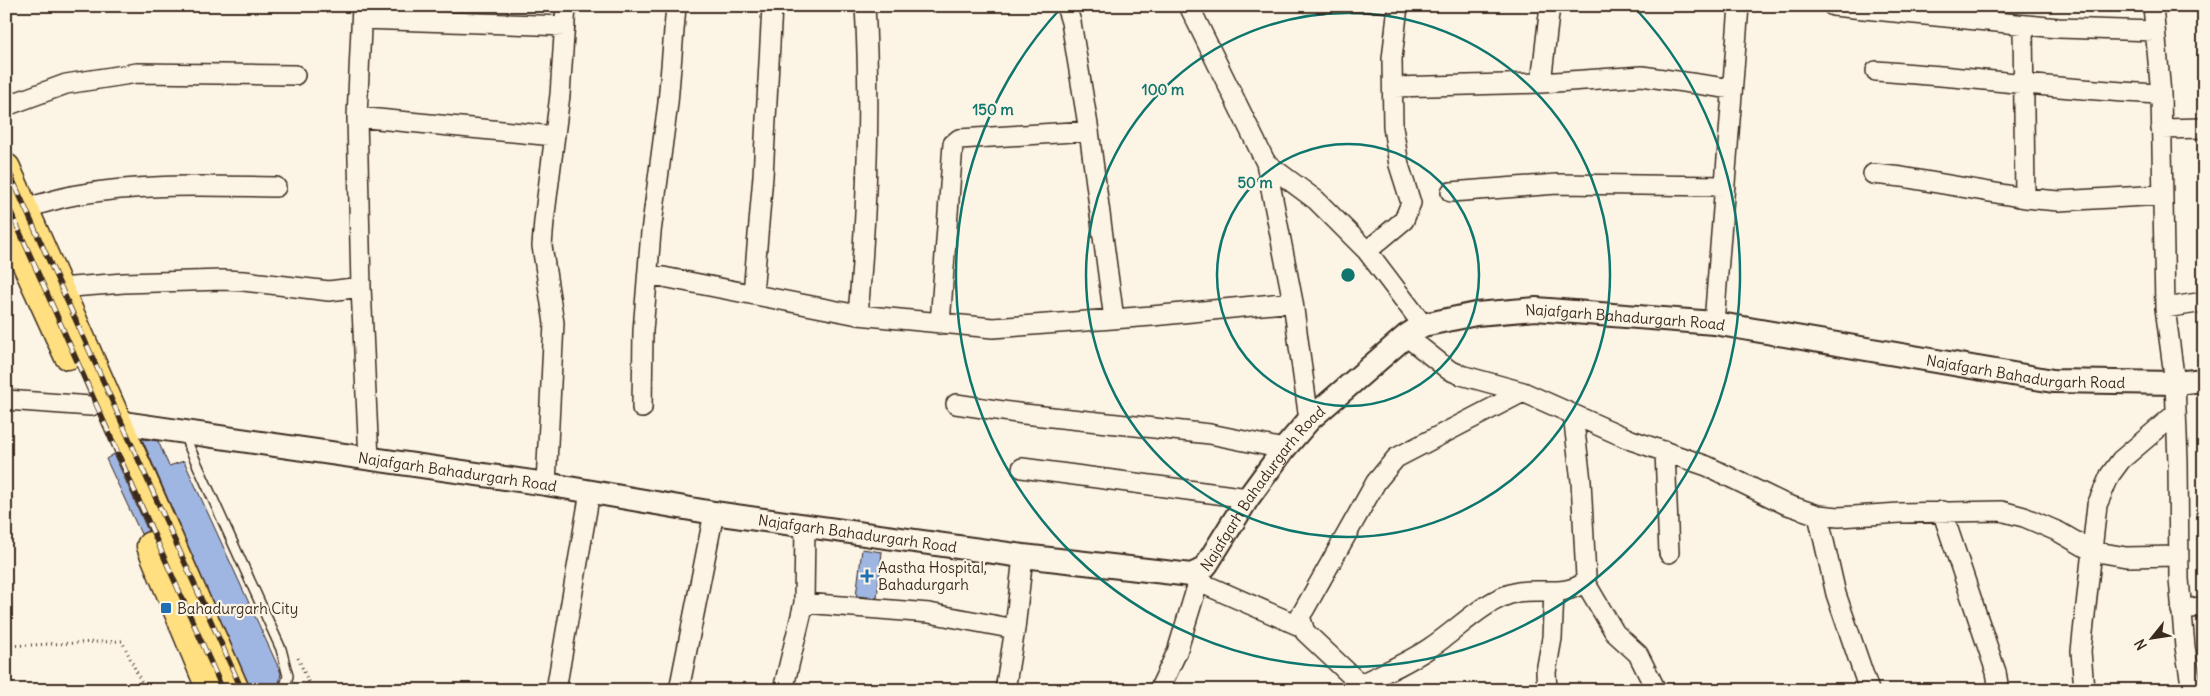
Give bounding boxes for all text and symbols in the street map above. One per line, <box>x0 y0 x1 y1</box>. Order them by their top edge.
text: 100 m <box>1142 80 1184 99</box>
text: 150 m <box>972 100 1014 119</box>
text: 50 m <box>1237 173 1273 192</box>
centre of rings <box>1339 266 1357 284</box>
street label: Najafgarh Bahadurgarh Road <box>1524 299 1727 334</box>
street label: Najafgarh Bahadurgarh Road <box>1925 350 2125 392</box>
street label: Najafgarh Bahadurgarh Road <box>1196 401 1329 575</box>
street label: Najafgarh Bahadurgarh Road <box>357 448 558 495</box>
street label: Najafgarh Bahadurgarh Road <box>757 510 958 556</box>
place label: Aastha Hospital, Bahadurgarh <box>878 558 987 594</box>
marker: Aastha Hospital, Bahadurgarh <box>860 569 874 583</box>
place label: Bahadurgarh City <box>177 599 298 618</box>
marker: Bahadurgarh City <box>159 601 173 615</box>
north arrow <box>2128 614 2178 664</box>
text: N <box>2131 636 2151 653</box>

